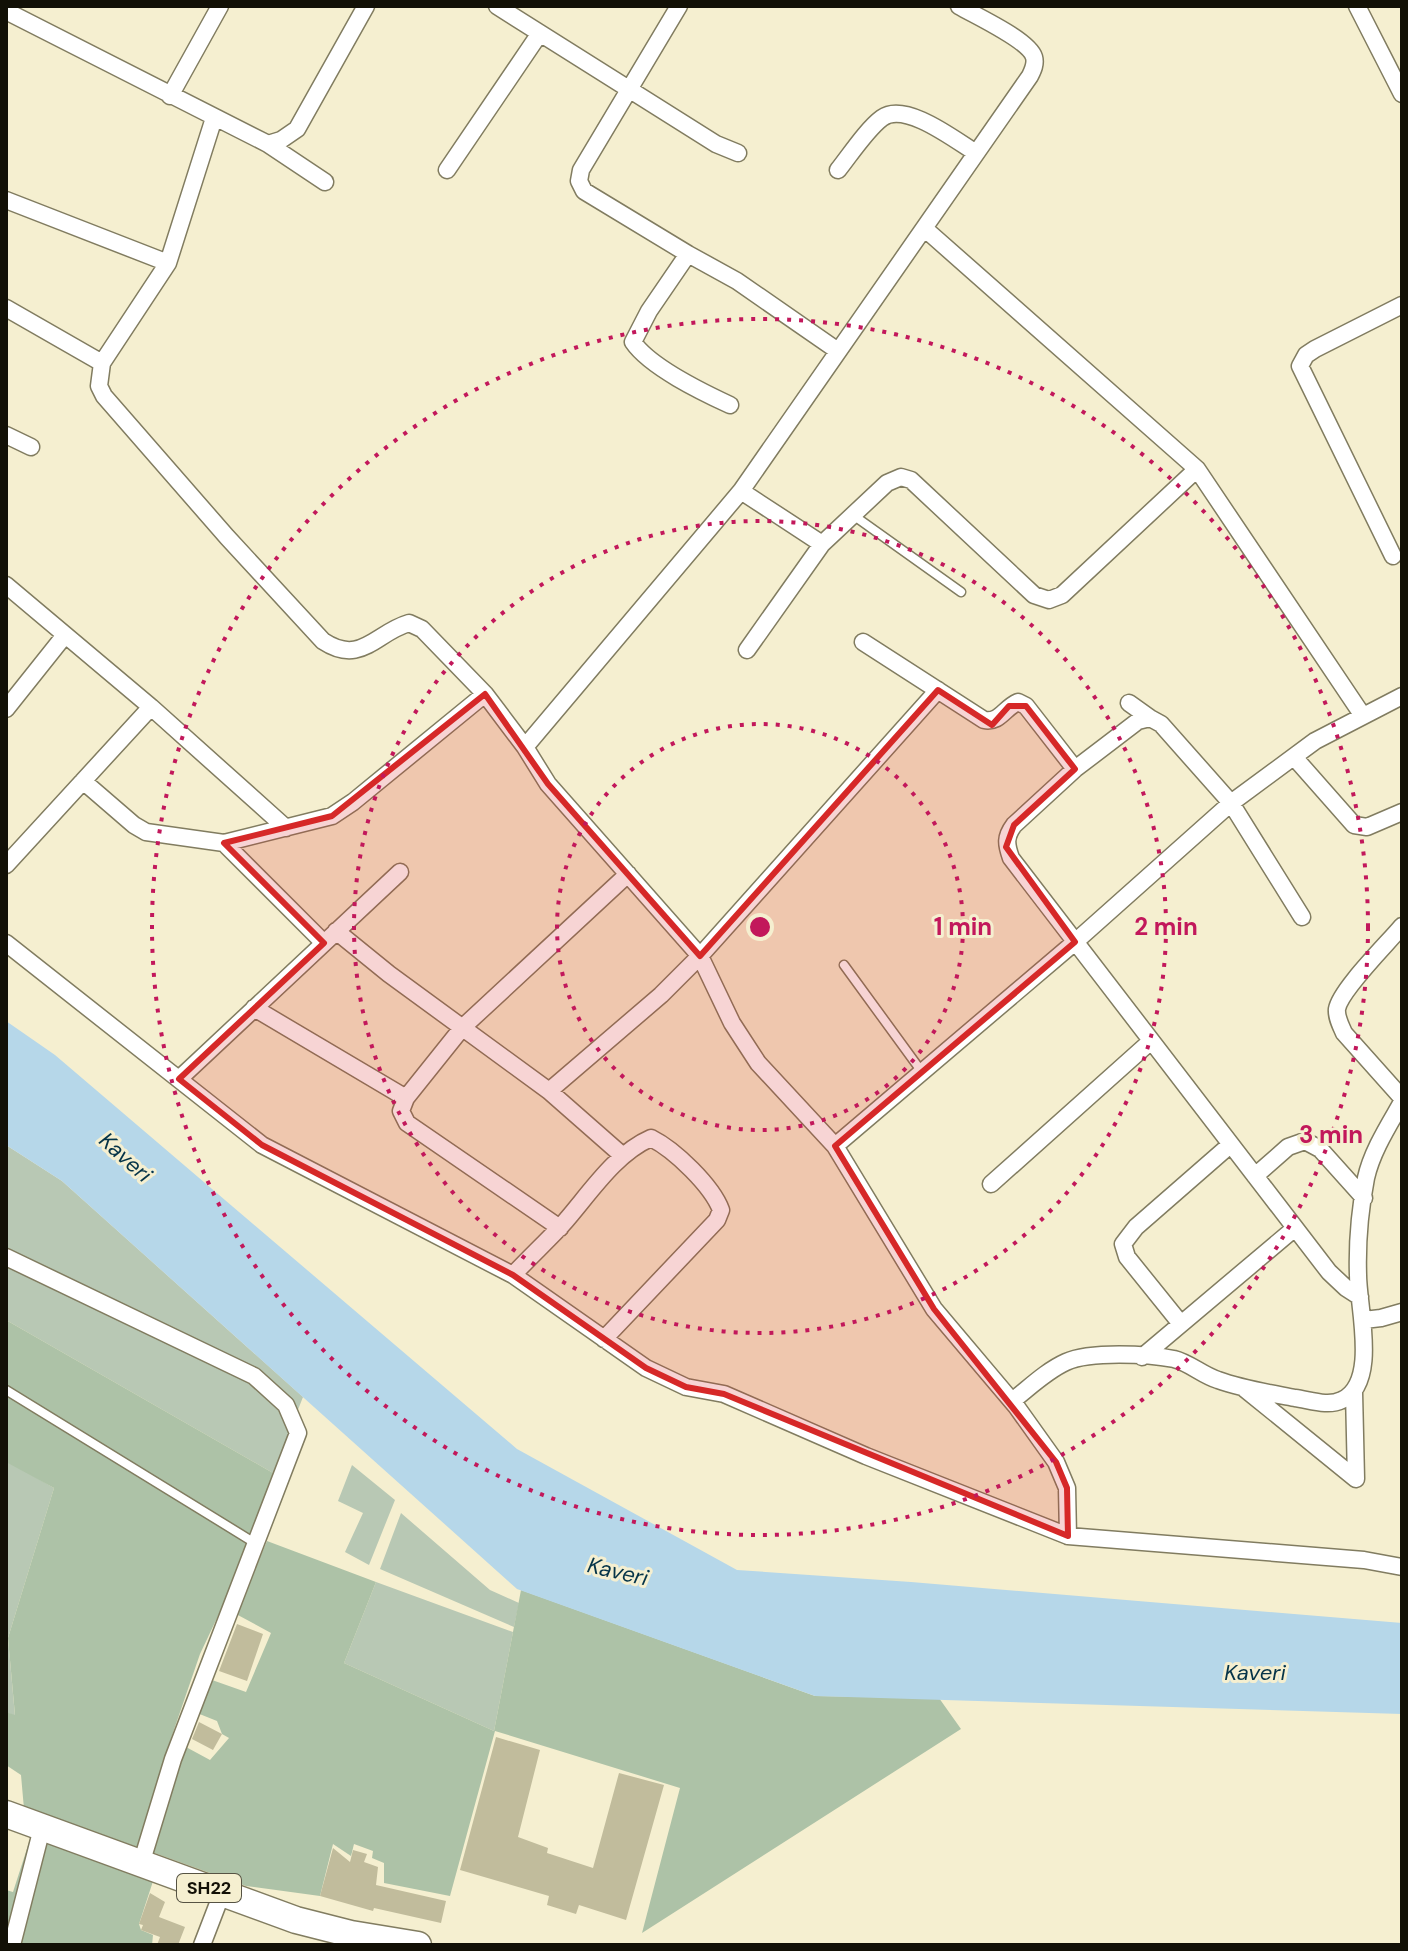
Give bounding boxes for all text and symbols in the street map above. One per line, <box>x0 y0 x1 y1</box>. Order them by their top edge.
text: 1 min <box>934 911 992 942</box>
text: 2 min <box>1134 911 1198 942</box>
centre of rings <box>746 913 774 941</box>
text: 3 min <box>1299 1119 1363 1150</box>
water label: Kaveri <box>93 1126 159 1189</box>
water label: Kaveri <box>585 1550 652 1593</box>
water label: Kaveri <box>1224 1658 1287 1687</box>
road number: SH22 <box>177 1874 241 1902</box>

